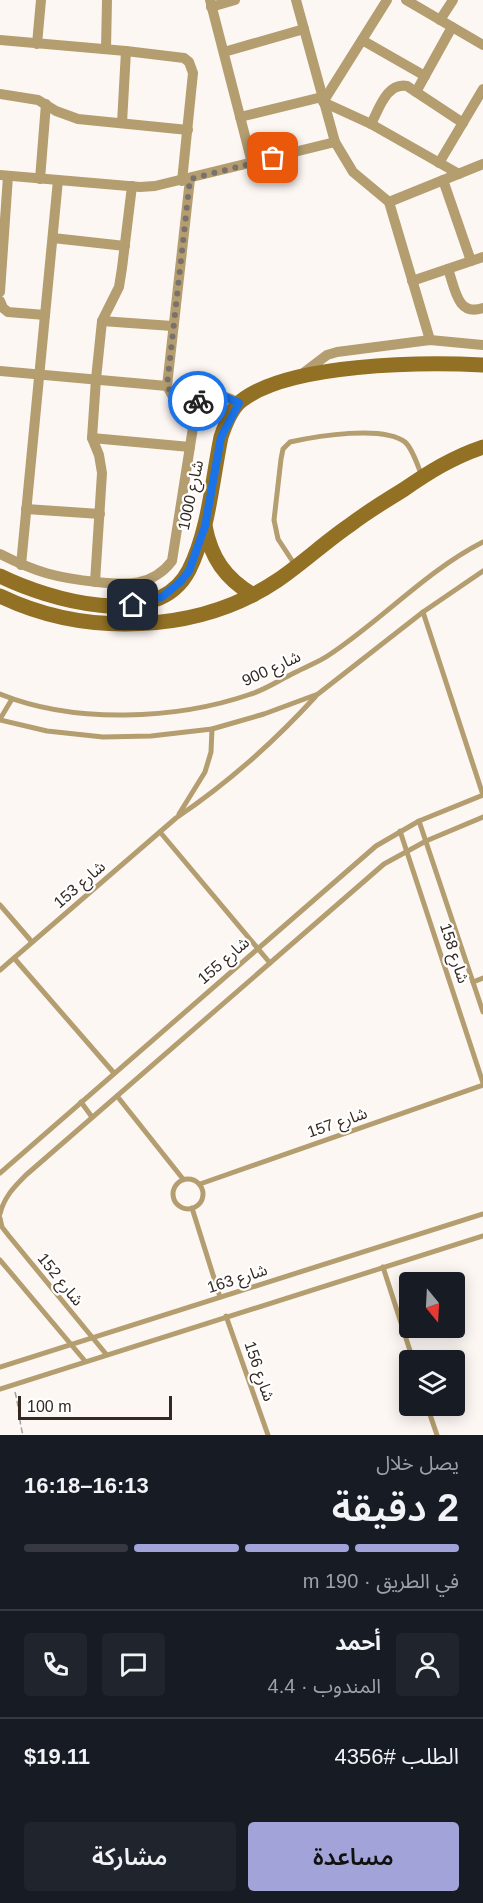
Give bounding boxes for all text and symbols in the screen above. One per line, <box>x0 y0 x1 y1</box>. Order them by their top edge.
pin <box>247 132 298 183</box>
icon: bag <box>256 141 289 174</box>
courier <box>168 371 228 431</box>
icon: bike <box>182 385 215 418</box>
street label: شارع 1000 <box>175 458 210 533</box>
pin <box>107 579 158 630</box>
icon: home <box>116 588 149 621</box>
street label: شارع 900 <box>239 648 305 693</box>
street label: شارع 153 <box>50 858 111 914</box>
street label: شارع 158 <box>433 921 472 987</box>
street label: شارع 155 <box>194 934 255 990</box>
street label: شارع 157 <box>305 1104 371 1144</box>
street label: شارع 152 <box>31 1250 87 1311</box>
street label: شارع 163 <box>205 1261 271 1300</box>
north arrow <box>399 1272 465 1338</box>
map controls <box>399 1272 465 1416</box>
street label: شارع 156 <box>238 1339 278 1405</box>
button: layers <box>399 1350 465 1416</box>
scale bar <box>18 1393 172 1420</box>
text: 100 m <box>27 1398 71 1415</box>
text: يصل خلال <box>376 1452 459 1474</box>
text: 16:13–16:18 <box>24 1473 149 1498</box>
text: 2 دقيقة <box>332 1486 459 1529</box>
text: في الطريق · 190 m <box>303 1570 459 1592</box>
text: أحمد <box>335 1630 381 1655</box>
button: phone <box>24 1633 87 1696</box>
button: chat <box>102 1633 165 1696</box>
button: person <box>396 1633 459 1696</box>
text: المندوب · 4.4 <box>268 1675 381 1697</box>
text: $19.11 <box>24 1744 90 1769</box>
text: الطلب #4356 <box>334 1744 459 1769</box>
button: مشاركة <box>24 1822 236 1891</box>
button: مساعدة <box>248 1822 459 1891</box>

